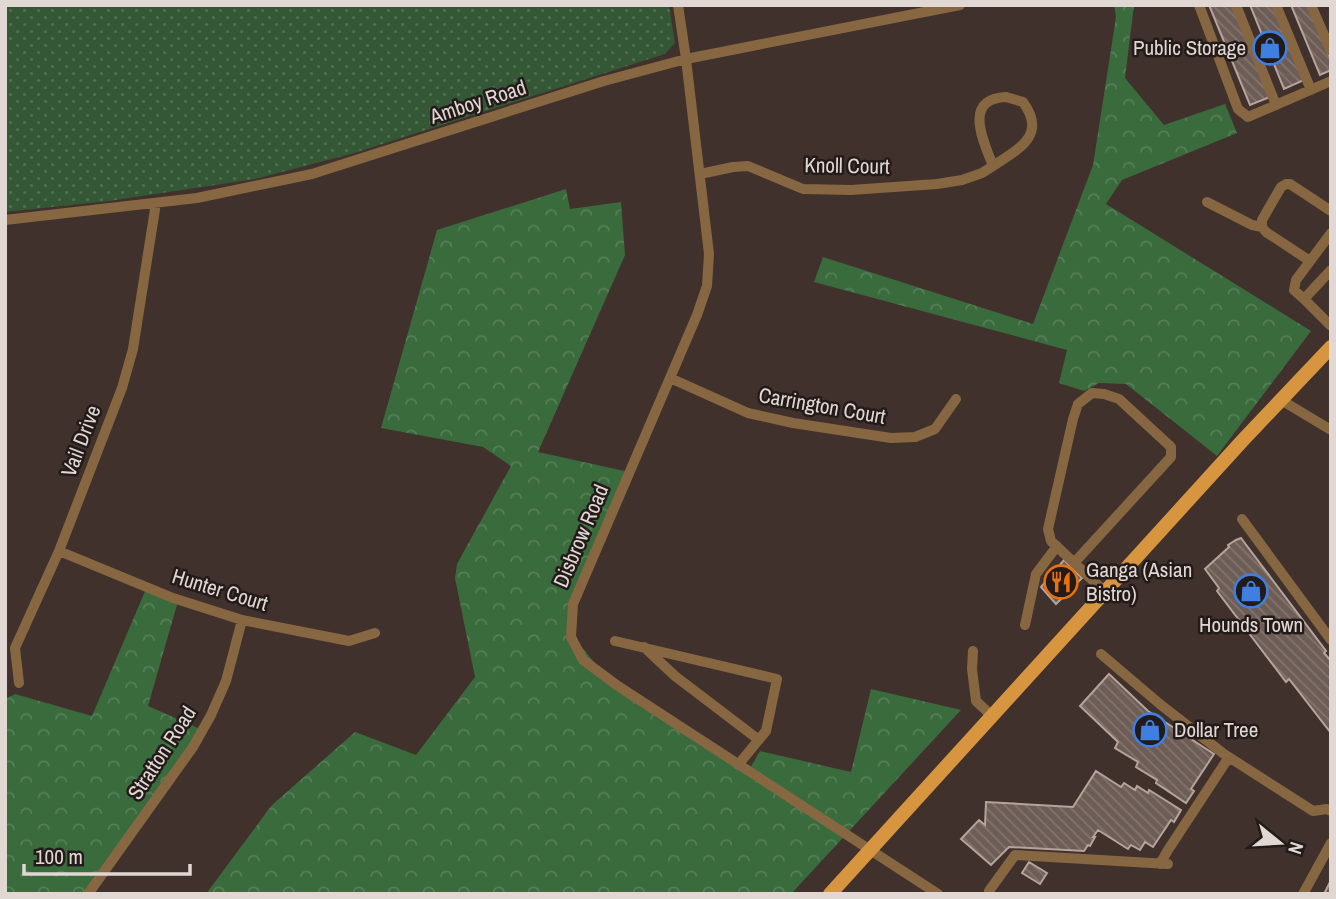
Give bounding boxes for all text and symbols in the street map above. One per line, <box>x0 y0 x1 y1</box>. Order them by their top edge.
shop icon: Public Storage <box>1251 29 1289 67</box>
place label: Public Storage <box>1133 33 1246 62</box>
street label: Amboy Road <box>425 72 530 131</box>
street label: Knoll Court <box>804 150 890 181</box>
street label: Carrington Court <box>756 380 888 431</box>
street label: Vail Drive <box>54 401 107 481</box>
street label: Disbrow Road <box>546 480 615 592</box>
place label: Ganga (Asian Bistro) <box>1086 555 1192 608</box>
street label: Hunter Court <box>169 561 272 618</box>
restaurant icon: Ganga (Asian Bistro) <box>1042 563 1080 601</box>
shop icon: Hounds Town <box>1232 572 1270 610</box>
place label: Hounds Town <box>1199 610 1303 639</box>
street label: Stratton Road <box>120 700 203 805</box>
shop icon: Dollar Tree <box>1131 711 1169 749</box>
place label: Dollar Tree <box>1174 715 1258 744</box>
north arrow <box>1245 808 1315 878</box>
scale bar <box>24 832 191 876</box>
text: N <box>1282 839 1310 858</box>
text: 100 m <box>35 842 83 871</box>

